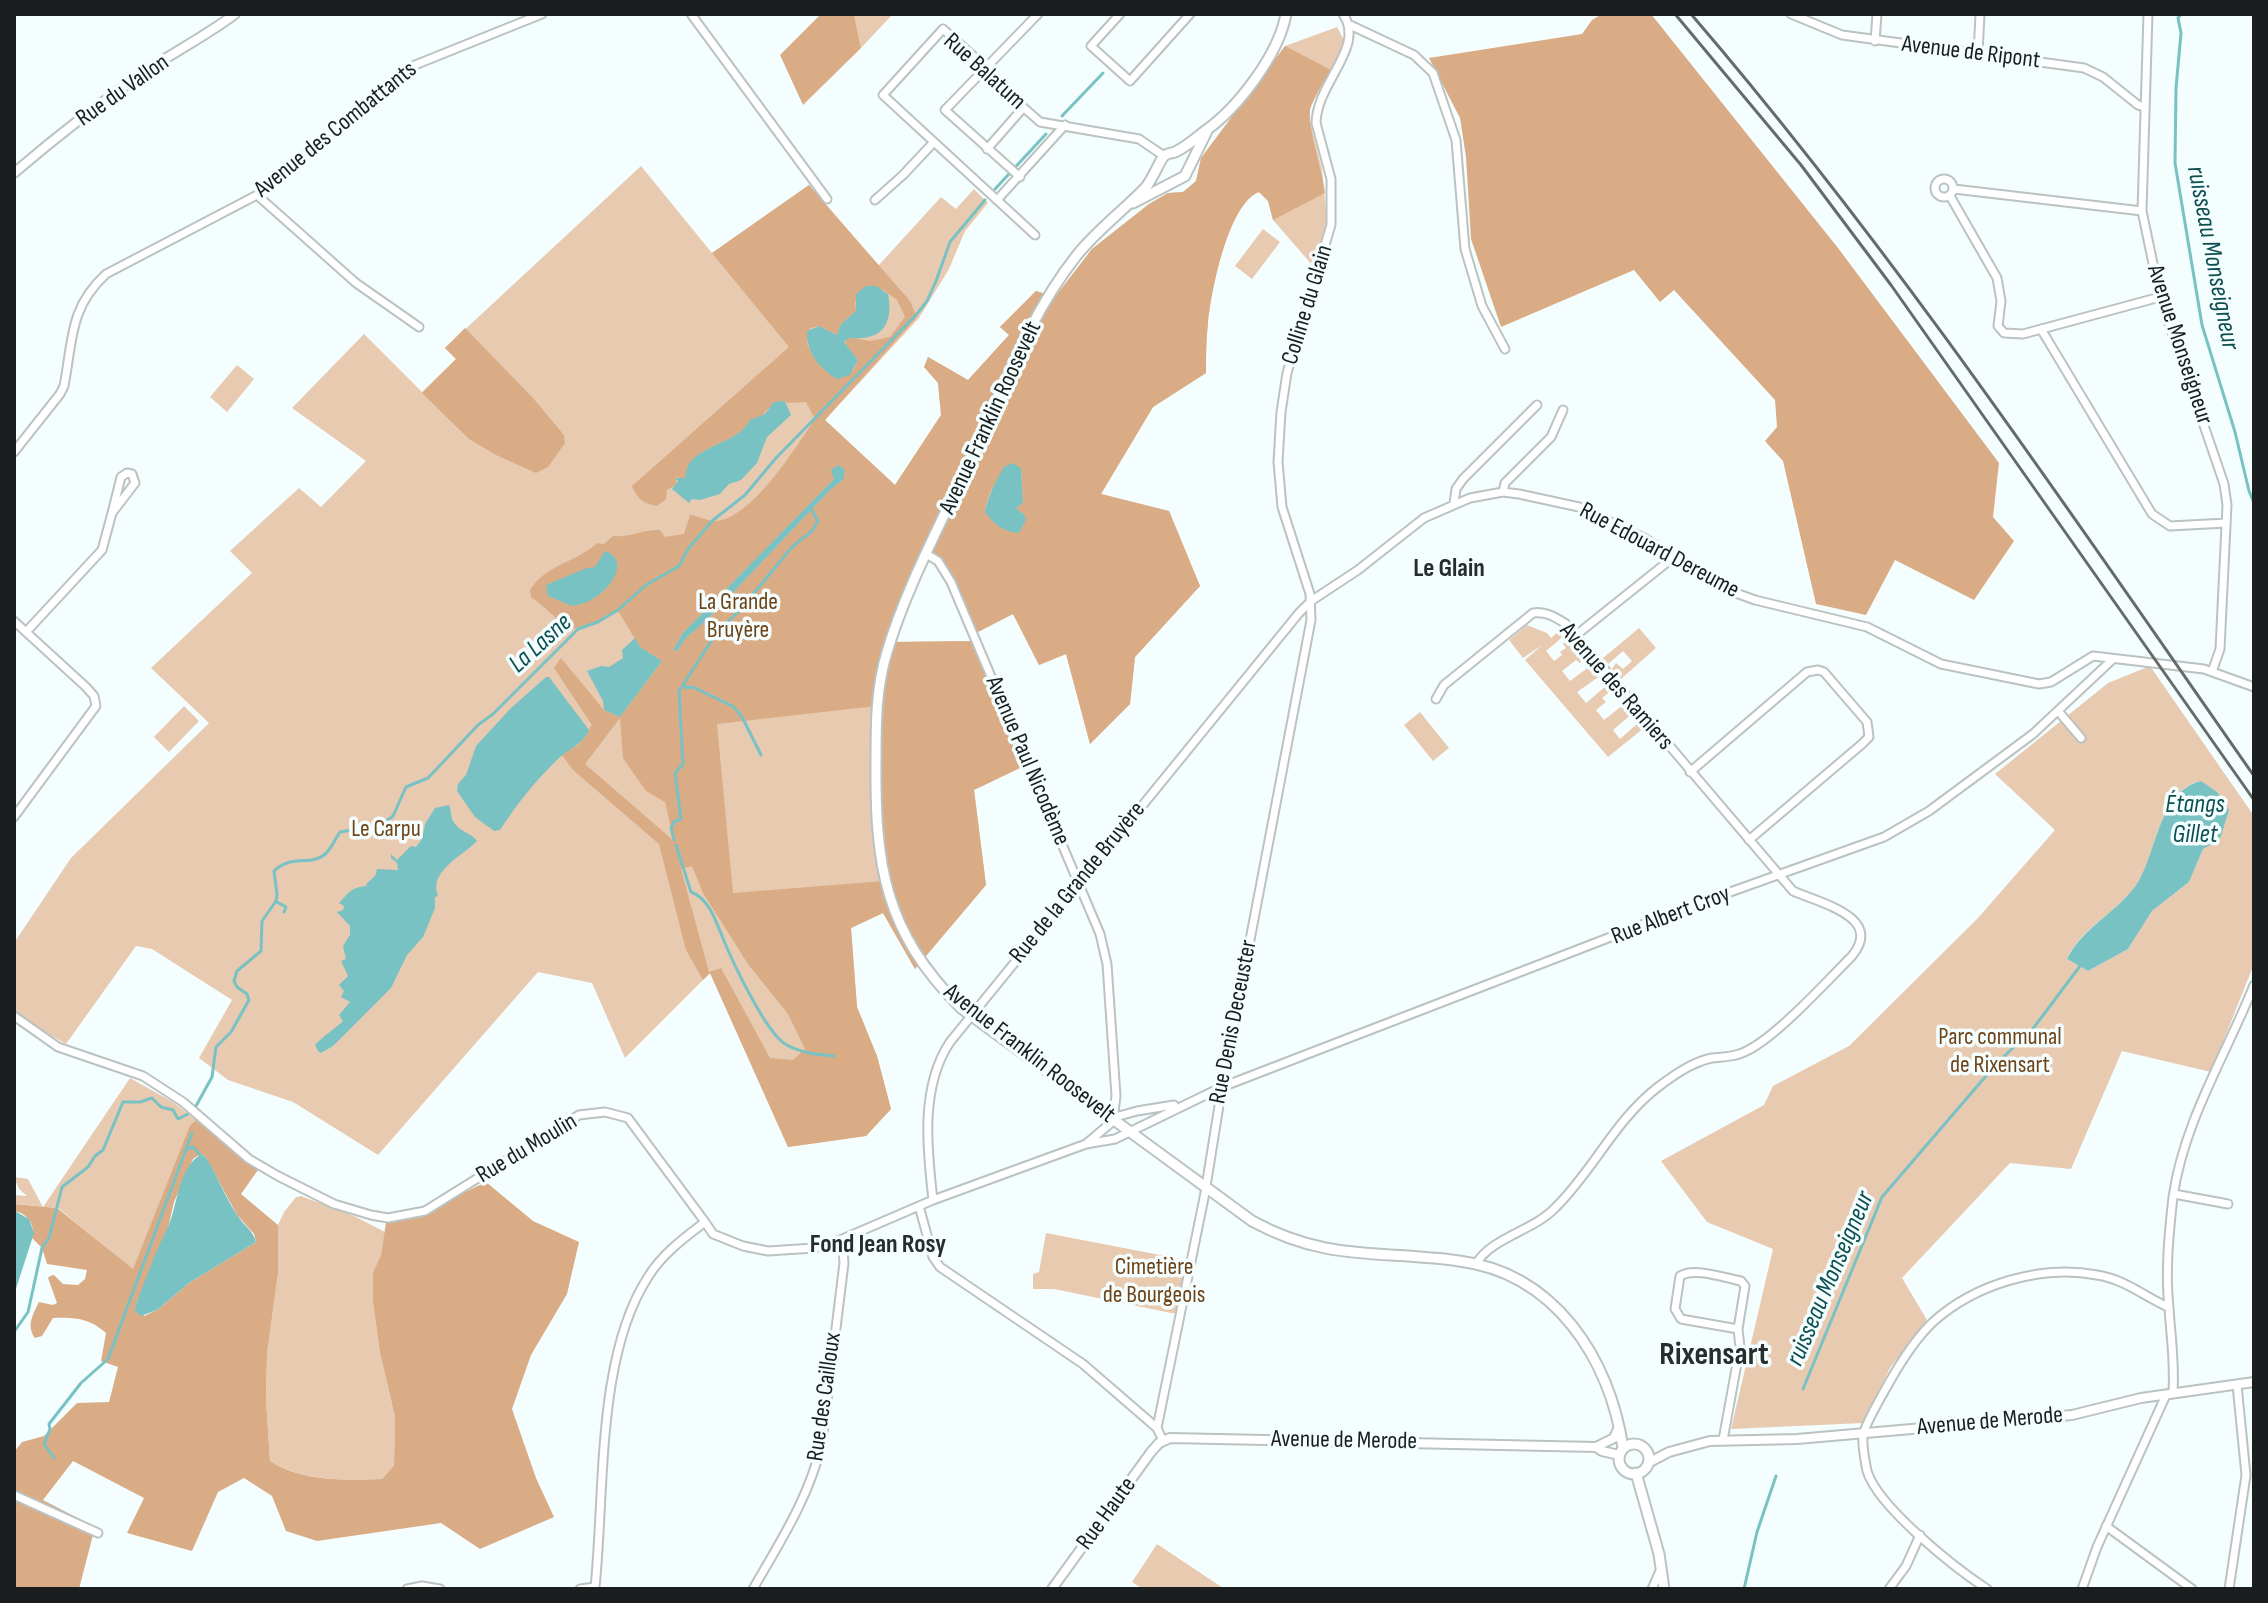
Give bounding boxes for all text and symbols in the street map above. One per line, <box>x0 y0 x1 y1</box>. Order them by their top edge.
street label: Rue Balatum <box>937 27 1031 117</box>
street label: Avenue de Ripont <box>1900 30 2042 76</box>
street label: Rue du Vallon <box>71 49 175 133</box>
street label: Avenue des Combattants <box>249 56 423 204</box>
water label: ruisseau Monseigneur <box>2179 164 2245 352</box>
street label: Colline du Glain <box>1276 242 1340 368</box>
street label: Avenue Monseigneur <box>2140 262 2218 428</box>
street label: Avenue Franklin Roosevelt <box>934 317 1048 519</box>
street label: Rue Edouard Dereume <box>1574 497 1744 605</box>
district label: Le Glain <box>1413 553 1485 585</box>
park label: La Grande Bruyère <box>698 589 778 645</box>
water label: La Lasne <box>503 608 579 680</box>
street label: Avenue des Ramiers <box>1553 617 1679 757</box>
street label: Avenue Paul Nicodème <box>978 672 1076 850</box>
water label: Étangs Gillet <box>2165 789 2225 850</box>
street label: Rue de la Grande Bruyère <box>1004 796 1152 970</box>
park label: Le Carpu <box>351 816 421 844</box>
street label: Rue Albert Croy <box>1608 880 1734 952</box>
street label: Rue Denis Deceuster <box>1204 938 1264 1106</box>
street label: Avenue Franklin Roosevelt <box>938 978 1120 1130</box>
park label: Parc communal de Rixensart <box>1938 1024 2062 1080</box>
street label: Rue du Moulin <box>471 1108 583 1190</box>
water label: ruisseau Monseigneur <box>1780 1187 1882 1371</box>
district label: Fond Jean Rosy <box>810 1229 946 1261</box>
park label: Cimetière de Bourgeois <box>1103 1254 1205 1310</box>
street label: Rue des Cailloux <box>802 1331 848 1463</box>
district label: Rixensart <box>1659 1337 1769 1375</box>
street label: Avenue de Merode <box>1916 1401 2064 1443</box>
street label: Avenue de Merode <box>1271 1425 1417 1457</box>
street label: Rue Haute <box>1071 1472 1143 1556</box>

